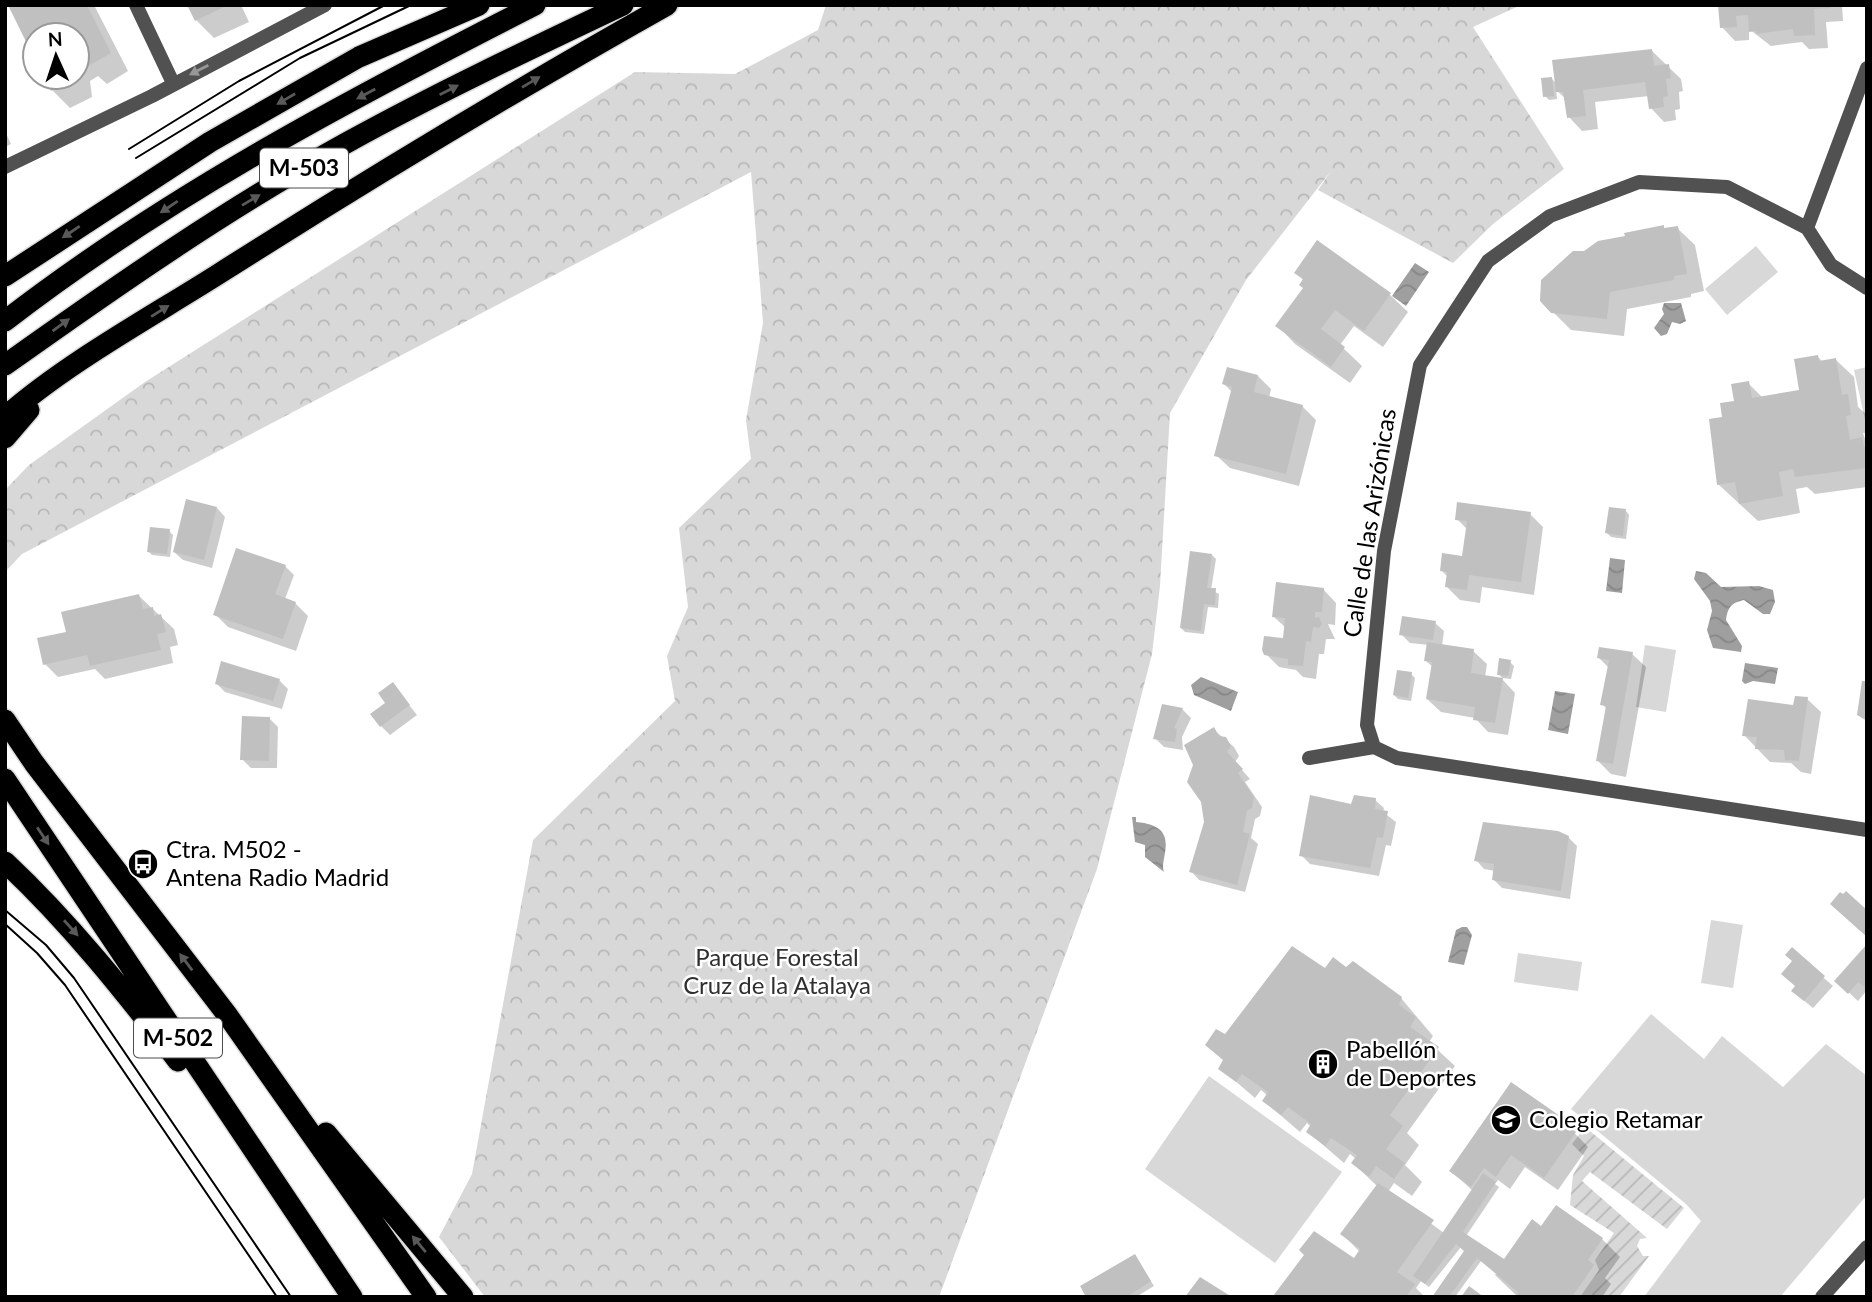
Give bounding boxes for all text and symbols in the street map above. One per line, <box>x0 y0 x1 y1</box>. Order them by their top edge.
north arrow <box>21 21 91 91</box>
text: N <box>47 27 63 50</box>
one-way arrow <box>189 64 209 75</box>
one-way arrow <box>521 76 540 89</box>
one-way arrow <box>440 84 460 96</box>
one-way arrow <box>356 88 376 99</box>
one-way arrow <box>276 93 295 105</box>
road number: M-503 <box>260 148 348 188</box>
one-way arrow <box>241 194 260 206</box>
one-way arrow <box>160 200 178 214</box>
one-way arrow <box>61 225 81 238</box>
one-way arrow <box>150 305 170 318</box>
one-way arrow <box>52 318 70 332</box>
street label: Calle de las Arizónicas <box>1336 406 1401 639</box>
one-way arrow <box>36 827 50 845</box>
place label: Ctra. M502 - Antena Radio Madrid <box>166 834 389 891</box>
bus stop icon: Ctra. M502 - Antena Radio Madrid <box>126 847 160 881</box>
one-way arrow <box>62 919 78 936</box>
park label: Parque Forestal Cruz de la Atalaya <box>683 942 871 999</box>
one-way arrow <box>180 953 194 971</box>
road number: M-502 <box>134 1018 222 1058</box>
place label: Pabellón de Deportes <box>1346 1034 1476 1091</box>
building icon: Pabellón de Deportes <box>1306 1047 1340 1081</box>
school or university icon: Colegio Retamar <box>1489 1103 1523 1137</box>
place label: Colegio Retamar <box>1529 1104 1703 1133</box>
one-way arrow <box>412 1236 427 1253</box>

